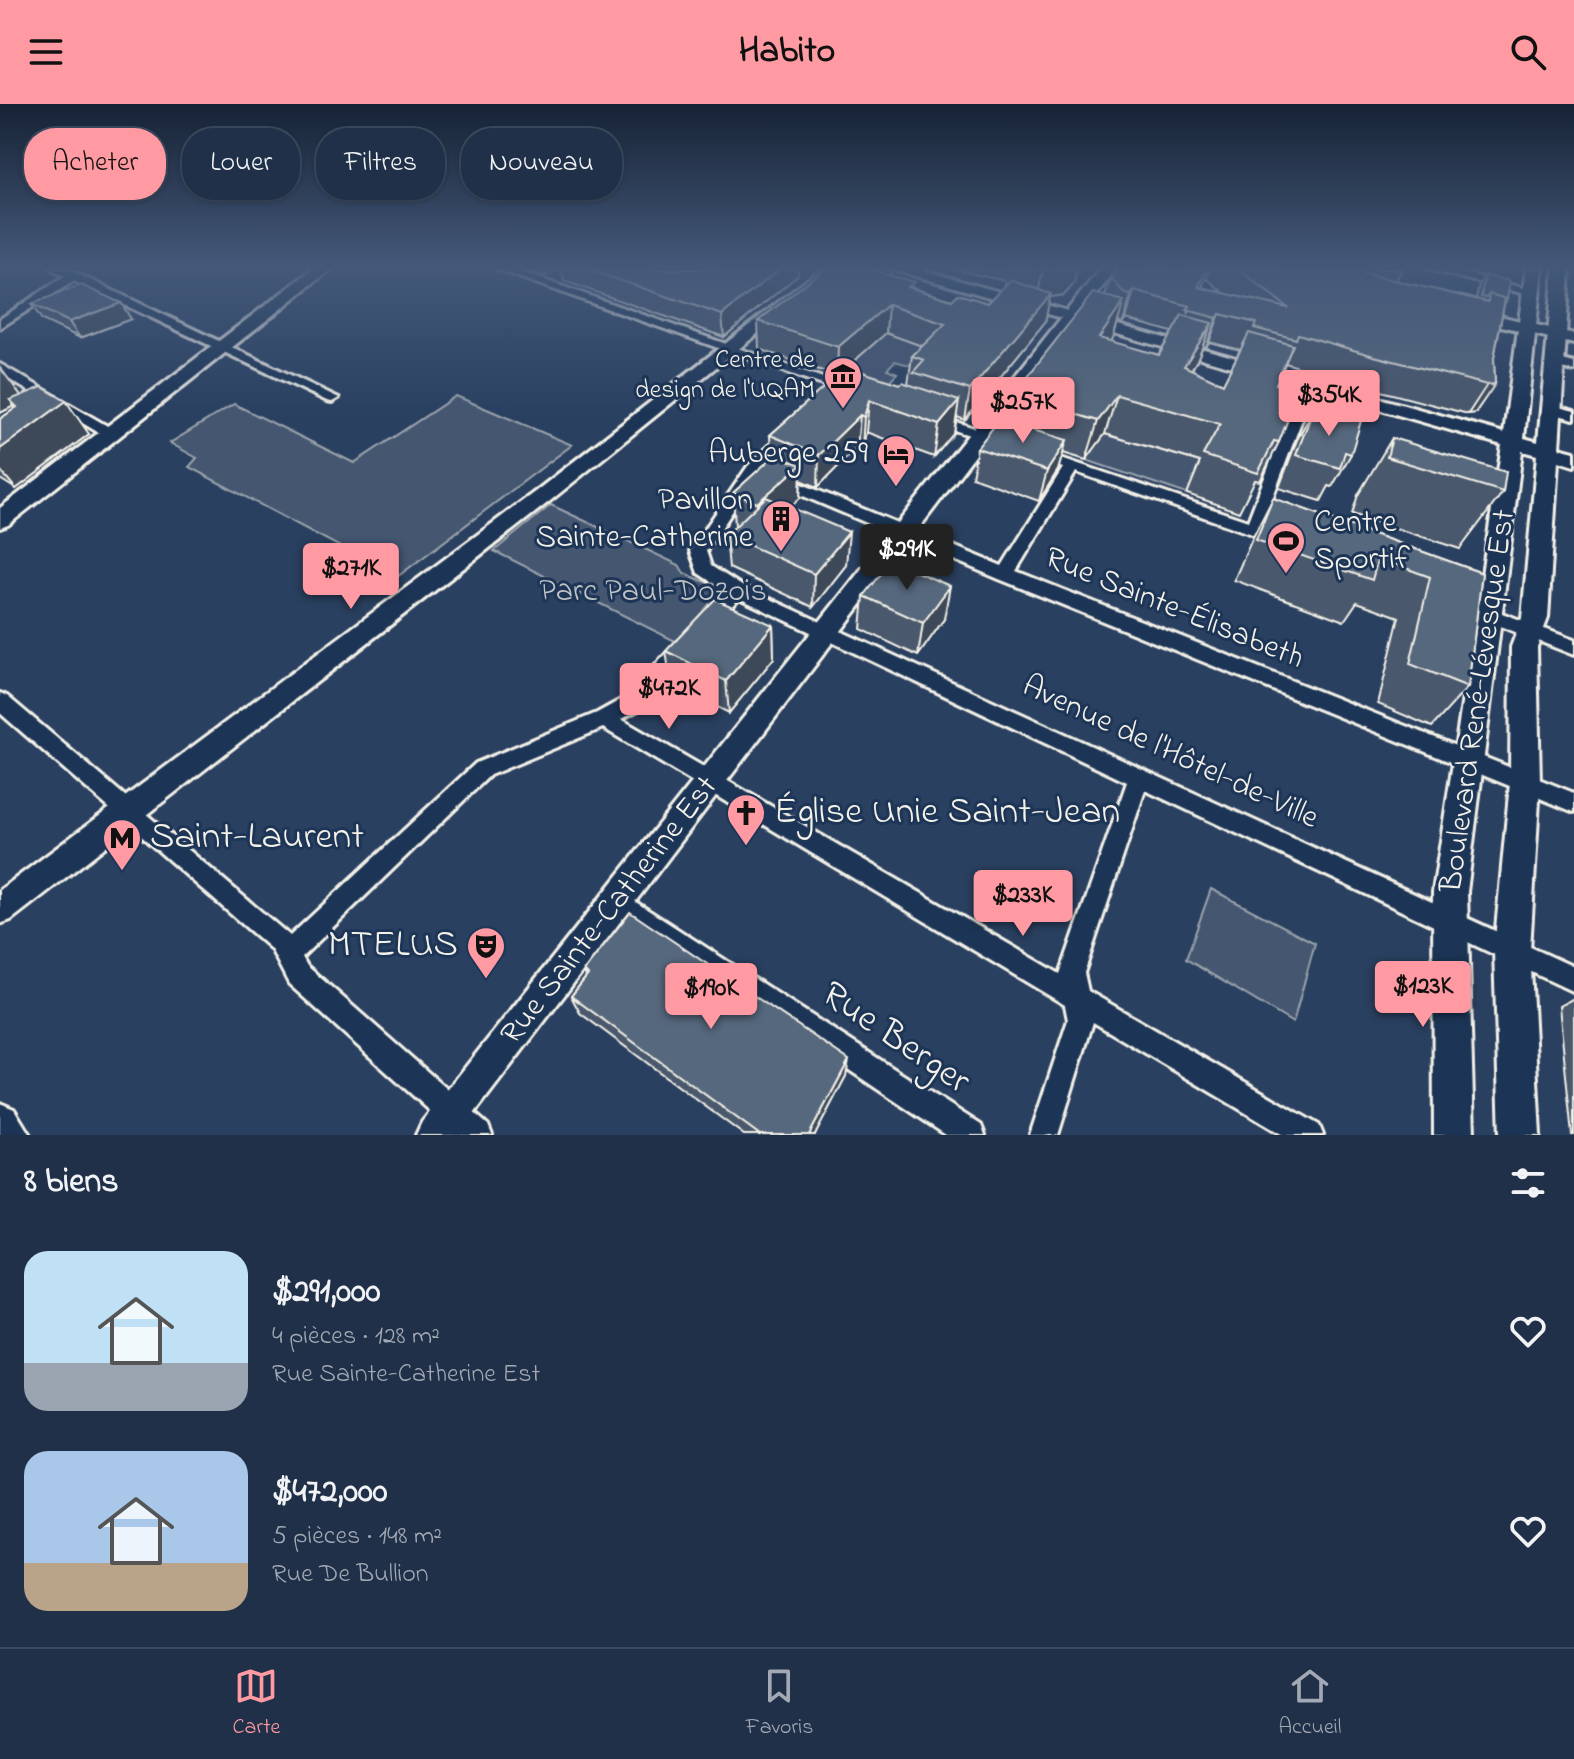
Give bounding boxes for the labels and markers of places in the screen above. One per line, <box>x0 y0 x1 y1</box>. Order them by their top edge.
place label: Centre de design de l'UQAM <box>635 342 815 410</box>
museum icon: Centre de design de l'UQAM <box>822 355 864 410</box>
pin: $354K <box>1273 370 1385 438</box>
pin: $257K <box>967 377 1079 445</box>
place label: Auberge 259 <box>708 431 868 478</box>
hotel icon: Auberge 259 <box>875 433 917 488</box>
place label: Pavillon Sainte-Catherine <box>536 478 754 562</box>
building icon: Pavillon Sainte-Catherine <box>760 498 802 553</box>
place label: Centre Sportif <box>1314 500 1410 584</box>
sports icon: Centre Sportif <box>1265 520 1307 575</box>
pin: $291K <box>851 524 963 592</box>
pin: $271K <box>295 543 407 611</box>
pin: $472K <box>613 663 725 731</box>
place label: Église Unie Saint-Jean <box>774 785 1120 841</box>
church icon: Église Unie Saint-Jean <box>725 792 767 847</box>
place label: Saint-Laurent <box>150 810 364 866</box>
metro station icon: Saint-Laurent <box>101 817 143 872</box>
pin: $233K <box>967 870 1079 938</box>
place label: MTELUS <box>328 918 458 974</box>
theatre icon: MTELUS <box>465 925 507 980</box>
pin: $123K <box>1367 961 1479 1029</box>
pin: $190K <box>655 963 767 1031</box>

